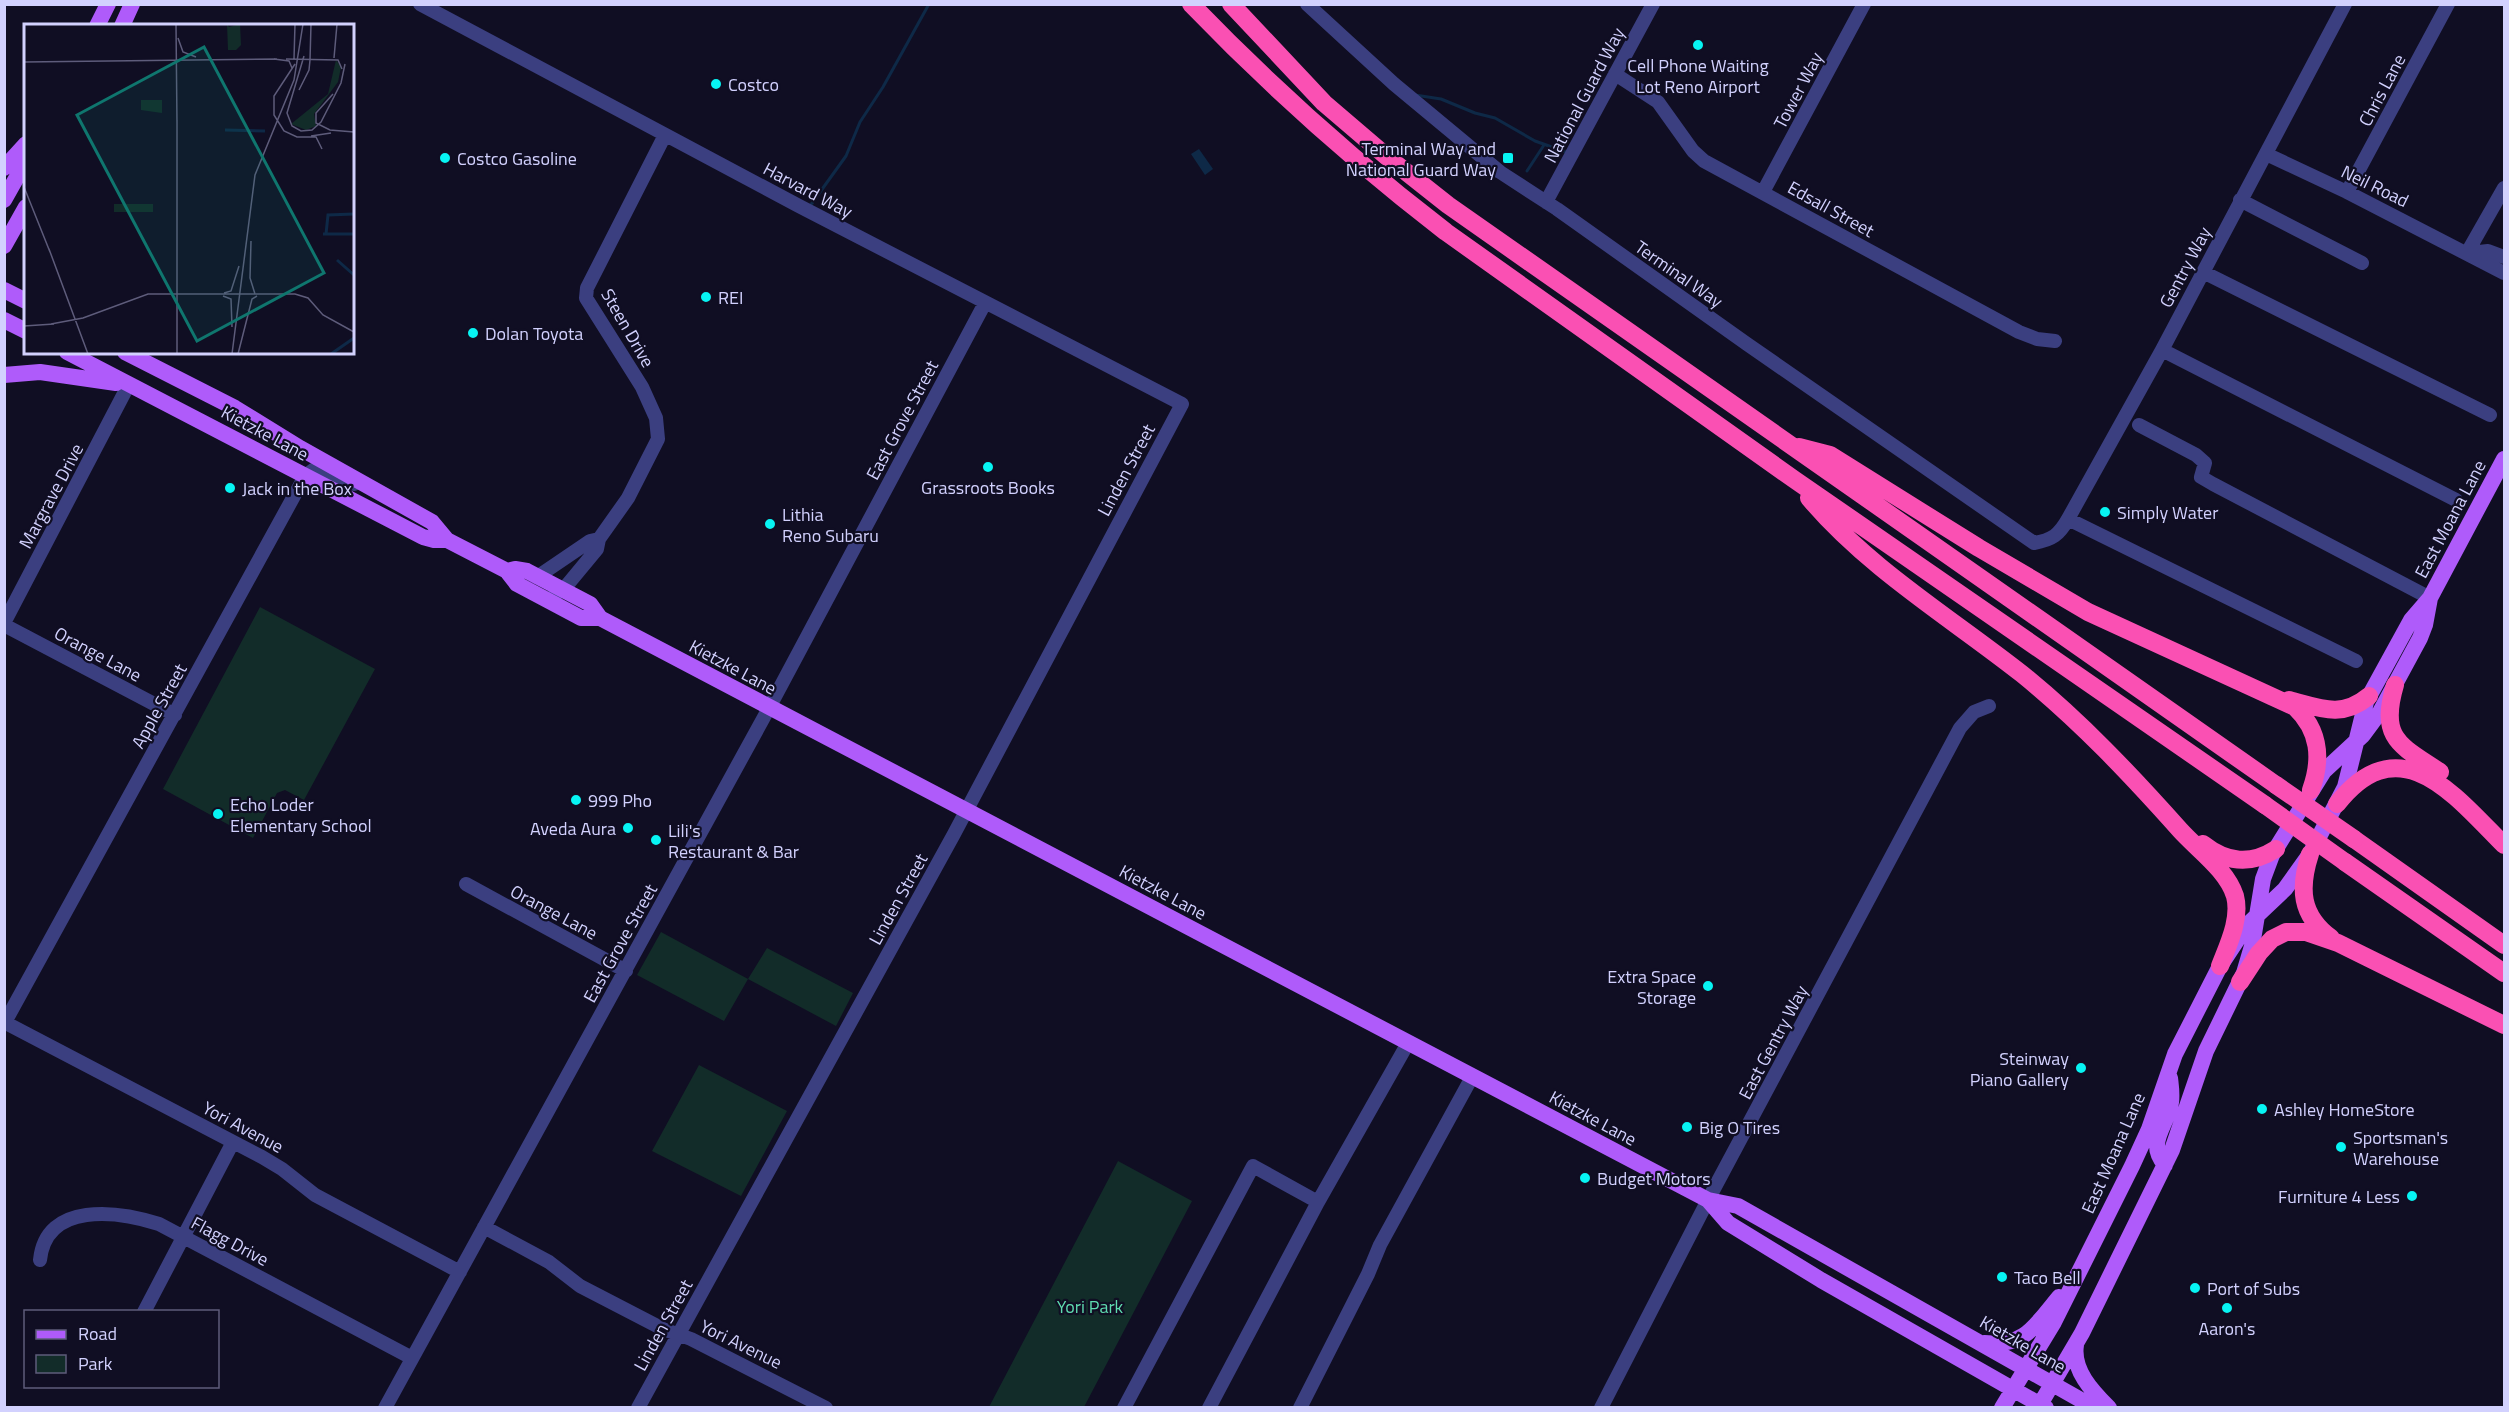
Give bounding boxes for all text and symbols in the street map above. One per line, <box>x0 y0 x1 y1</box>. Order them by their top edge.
street label: National Guard Way <box>1537 22 1631 168</box>
inset map <box>24 24 354 354</box>
marker: Cell Phone Waiting Lot Reno Airport <box>1691 38 1705 52</box>
street label: Tower Way <box>1766 47 1830 133</box>
street label: Chris Lane <box>2352 49 2412 131</box>
place label: Cell Phone Waiting Lot Reno Airport <box>1627 52 1769 100</box>
place label: Costco <box>728 71 779 98</box>
marker: Costco <box>709 77 723 91</box>
place label: Terminal Way and National Guard Way <box>1346 135 1496 183</box>
place label: Costco Gasoline <box>457 145 577 172</box>
marker: Costco Gasoline <box>438 151 452 165</box>
marker: Terminal Way and National Guard Way <box>1501 151 1515 165</box>
street label: Harvard Way <box>759 155 858 225</box>
street label: Neil Road <box>2337 158 2413 214</box>
street label: Edsall Street <box>1783 174 1880 244</box>
street label: Gentry Way <box>2152 221 2218 312</box>
street label: Terminal Way <box>1629 234 1729 315</box>
street label: Steen Drive <box>595 284 661 372</box>
place label: REI <box>718 284 743 311</box>
marker: REI <box>699 290 713 304</box>
place label: Dolan Toyota <box>485 320 583 347</box>
marker: Dolan Toyota <box>466 326 480 340</box>
street label: East Grove Street <box>859 355 945 485</box>
street label: Kietzke Lane <box>216 399 314 467</box>
street label: Linden Street <box>1090 419 1162 521</box>
street label: Margrave Drive <box>12 439 90 553</box>
street label: East Moana Lane <box>2408 455 2492 583</box>
marker: Grassroots Books <box>981 460 995 474</box>
place label: Grassroots Books <box>921 474 1055 501</box>
place label: Jack in the Box <box>242 475 352 502</box>
marker: Jack in the Box <box>223 481 237 495</box>
place label: Simply Water <box>2117 499 2218 526</box>
place label: Lithia Reno Subaru <box>782 501 879 549</box>
marker: Simply Water <box>2098 505 2112 519</box>
marker: Lithia Reno Subaru <box>763 517 777 531</box>
street label: Orange Lane <box>50 620 146 688</box>
street label: Kietzke Lane <box>684 633 782 701</box>
street label: Apple Street <box>125 658 194 753</box>
place label: 999 Pho <box>588 787 652 814</box>
place label: Echo Loder Elementary School <box>230 791 372 839</box>
marker: 999 Pho <box>569 793 583 807</box>
marker: Echo Loder Elementary School <box>211 807 225 821</box>
place label: Aveda Aura <box>530 815 616 842</box>
place label: Lili's Restaurant & Bar <box>668 817 799 865</box>
marker: Aveda Aura <box>621 821 635 835</box>
marker: Lili's Restaurant & Bar <box>649 833 663 847</box>
street label: Linden Street <box>862 848 935 950</box>
street label: Kietzke Lane <box>1114 858 1212 926</box>
street label: Orange Lane <box>506 878 602 946</box>
street label: East Grove Street <box>576 878 664 1007</box>
place label: Extra Space Storage <box>1607 963 1696 1011</box>
marker: Extra Space Storage <box>1701 979 1715 993</box>
street label: East Gentry Way <box>1732 980 1815 1104</box>
place label: Steinway Piano Gallery <box>1970 1045 2069 1093</box>
marker: Steinway Piano Gallery <box>2074 1061 2088 1075</box>
street label: Kietzke Lane <box>1544 1084 1642 1152</box>
street label: East Moana Lane <box>2074 1088 2152 1218</box>
street label: Yori Avenue <box>198 1094 288 1160</box>
place label: Ashley HomeStore <box>2274 1096 2415 1123</box>
marker: Ashley HomeStore <box>2255 1102 2269 1116</box>
place label: Big O Tires <box>1699 1114 1780 1141</box>
marker: Big O Tires <box>1680 1120 1694 1134</box>
place label: Sportsman's Warehouse <box>2353 1124 2448 1172</box>
marker: Sportsman's Warehouse <box>2334 1140 2348 1154</box>
place label: Budget Motors <box>1597 1165 1711 1192</box>
marker: Budget Motors <box>1578 1171 1592 1185</box>
place label: Furniture 4 Less <box>2278 1183 2400 1210</box>
marker: Furniture 4 Less <box>2405 1189 2419 1203</box>
street label: Flagg Drive <box>186 1209 274 1273</box>
place label: Taco Bell <box>2014 1264 2081 1291</box>
marker: Taco Bell <box>1995 1270 2009 1284</box>
street label: Linden Street <box>627 1274 700 1376</box>
place label: Port of Subs <box>2207 1275 2300 1302</box>
marker: Port of Subs <box>2188 1281 2202 1295</box>
park label: Yori Park <box>1057 1293 1124 1320</box>
marker: Aaron's <box>2220 1301 2234 1315</box>
street label: Kietzke Lane <box>1975 1308 2071 1380</box>
legend <box>24 1310 219 1388</box>
street label: Yori Avenue <box>695 1312 787 1376</box>
place label: Aaron's <box>2199 1315 2255 1342</box>
text: Road <box>78 1320 117 1347</box>
text: Park <box>78 1350 113 1377</box>

